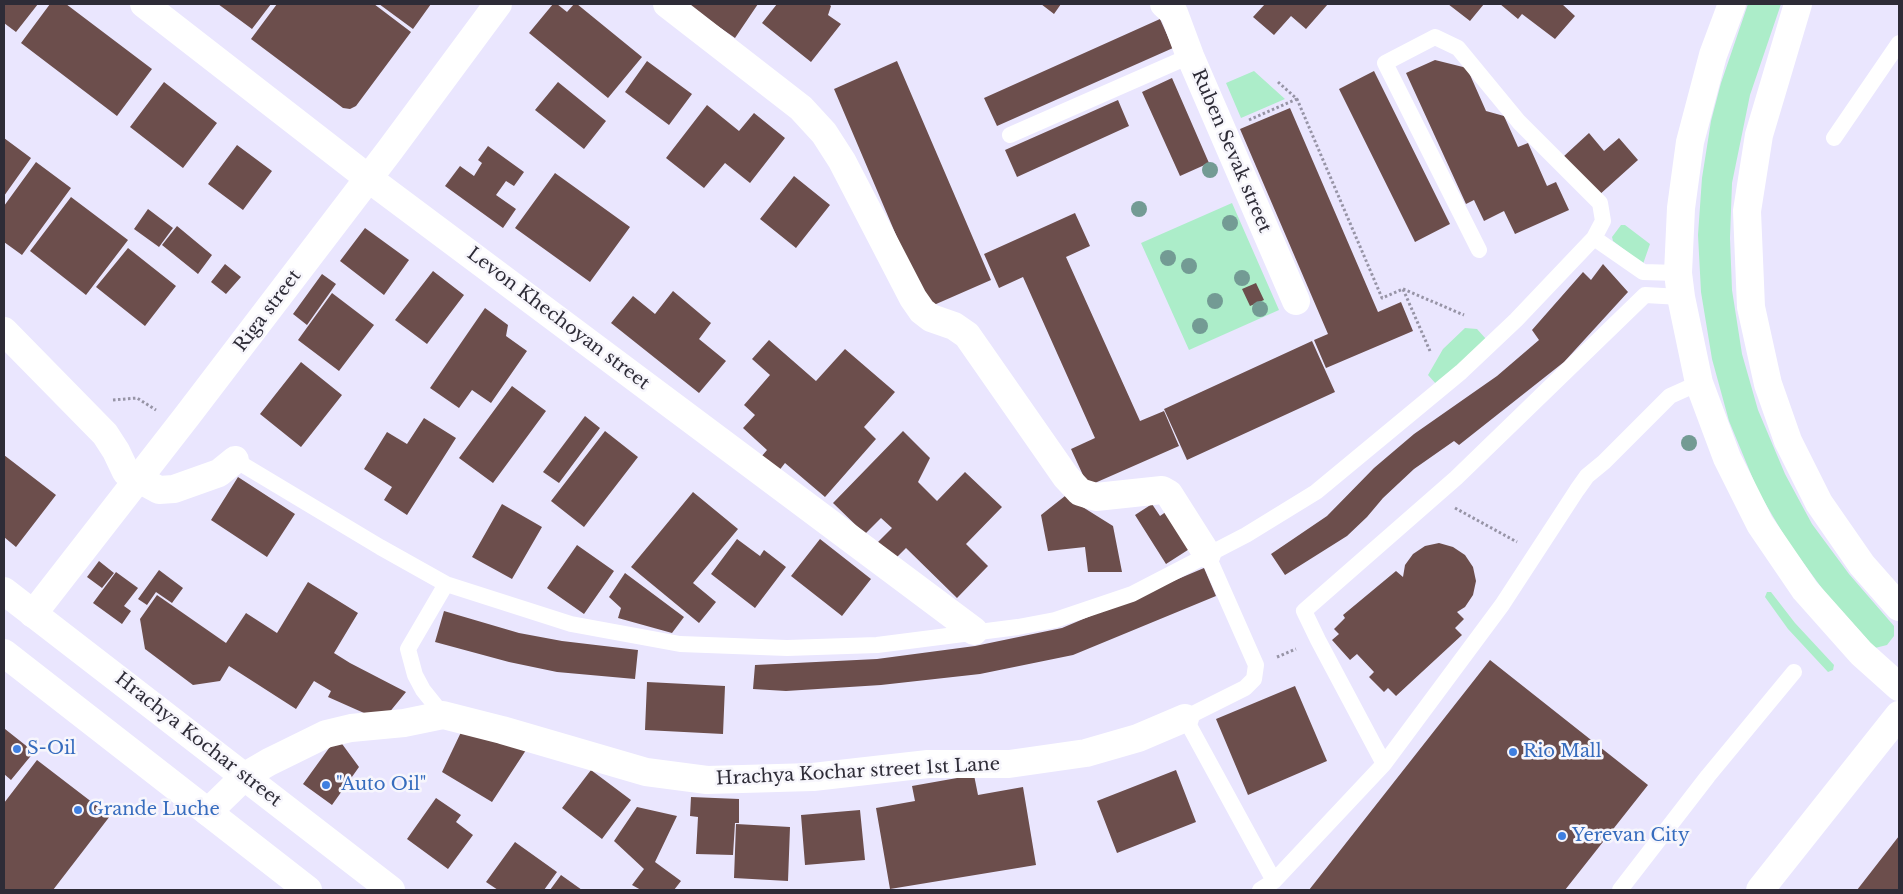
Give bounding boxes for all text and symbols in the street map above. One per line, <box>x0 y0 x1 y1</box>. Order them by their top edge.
street label: Ruben Sevak street <box>1187 66 1275 236</box>
street label: Levon Khechoyan street <box>462 243 654 395</box>
street label: Riga street <box>230 266 306 356</box>
street label: Hrachya Kochar street <box>111 668 285 812</box>
place label: S-Oil <box>27 738 76 760</box>
place label: Rio Mall <box>1523 741 1602 763</box>
marker: S-Oil <box>11 743 23 755</box>
marker: Rio Mall <box>1507 746 1519 758</box>
street label: Hrachya Kochar street 1st Lane <box>715 754 1001 790</box>
place label: "Auto Oil" <box>336 774 426 796</box>
marker: "Auto Oil" <box>320 779 332 791</box>
place label: Grande Luche <box>88 799 220 821</box>
marker: Grande Luche <box>72 804 84 816</box>
place label: Yerevan City <box>1572 825 1689 847</box>
marker: Yerevan City <box>1556 830 1568 842</box>

